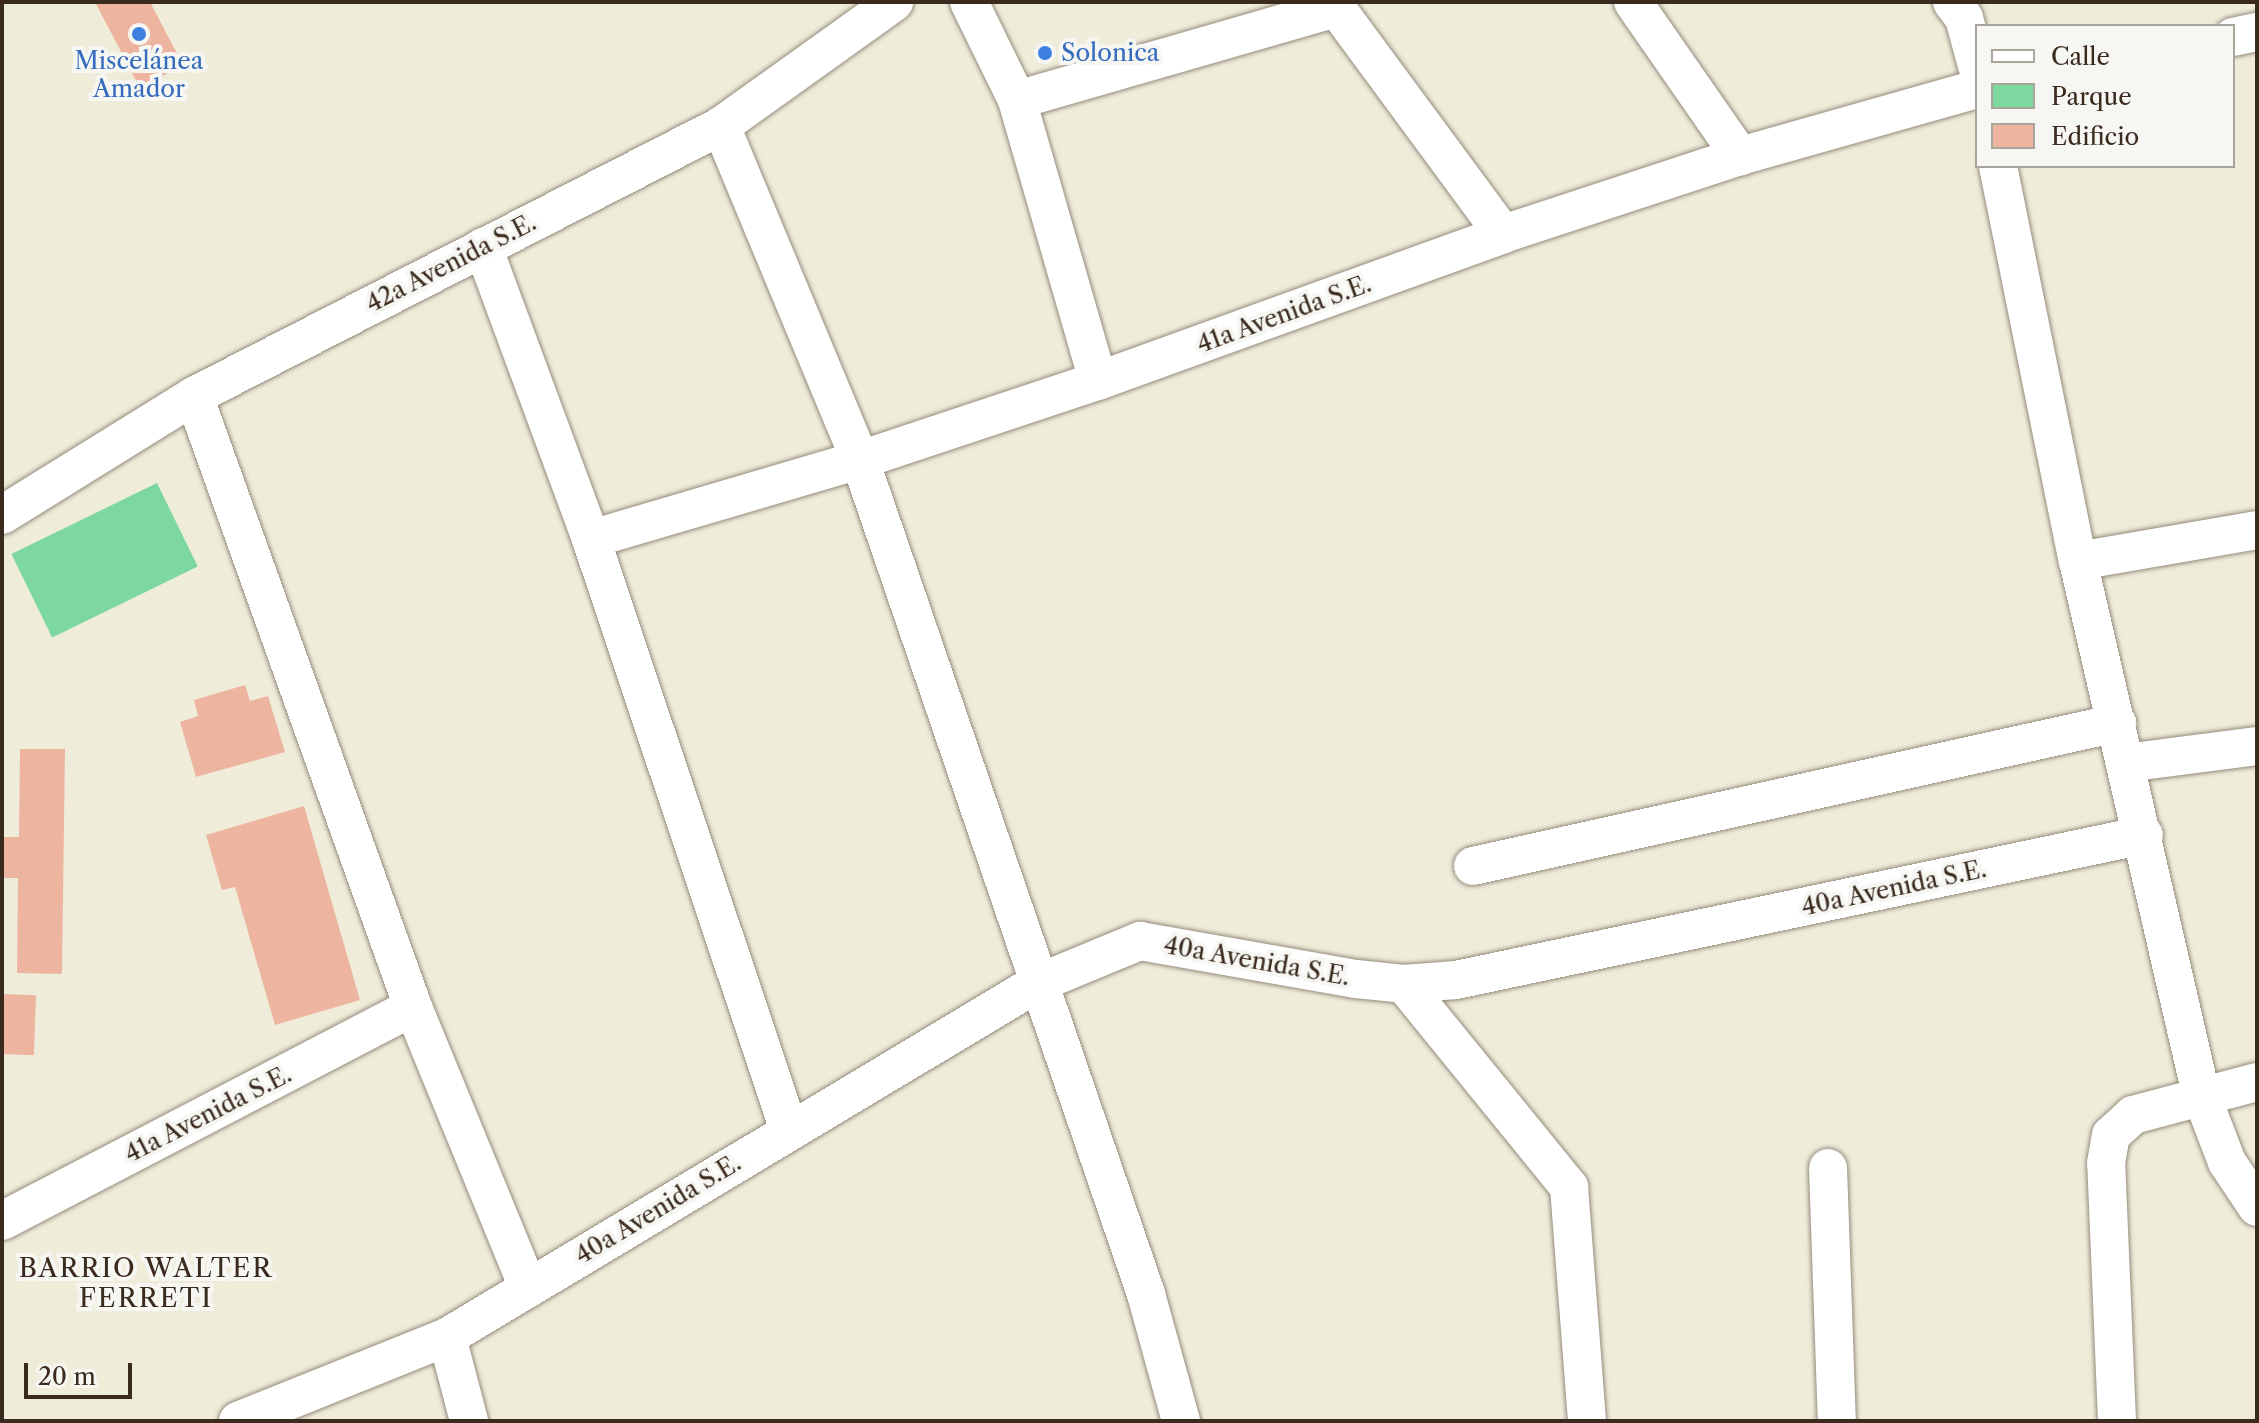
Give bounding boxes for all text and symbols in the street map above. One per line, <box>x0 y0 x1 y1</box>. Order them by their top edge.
legend <box>1975 24 2235 168</box>
marker: Miscelánea Amador <box>130 25 148 43</box>
place label: Solonica <box>1061 39 1160 67</box>
text: Calle <box>2051 42 2110 71</box>
marker: Solonica <box>1036 44 1054 62</box>
place label: Miscelánea Amador <box>75 47 203 103</box>
text: Parque <box>2051 82 2132 111</box>
text: Edificio <box>2051 122 2139 151</box>
street label: 42a Avenida S.E. <box>361 207 541 319</box>
street label: 41a Avenida S.E. <box>1192 269 1376 359</box>
street label: 40a Avenida S.E. <box>1798 854 1990 922</box>
street label: 40a Avenida S.E. <box>1161 930 1353 992</box>
street label: 41a Avenida S.E. <box>119 1059 297 1169</box>
street label: 40a Avenida S.E. <box>569 1148 747 1270</box>
district label: BARRIO WALTER FERRETI <box>18 1253 274 1314</box>
scale bar <box>28 1347 136 1397</box>
text: 20 m <box>38 1362 96 1391</box>

